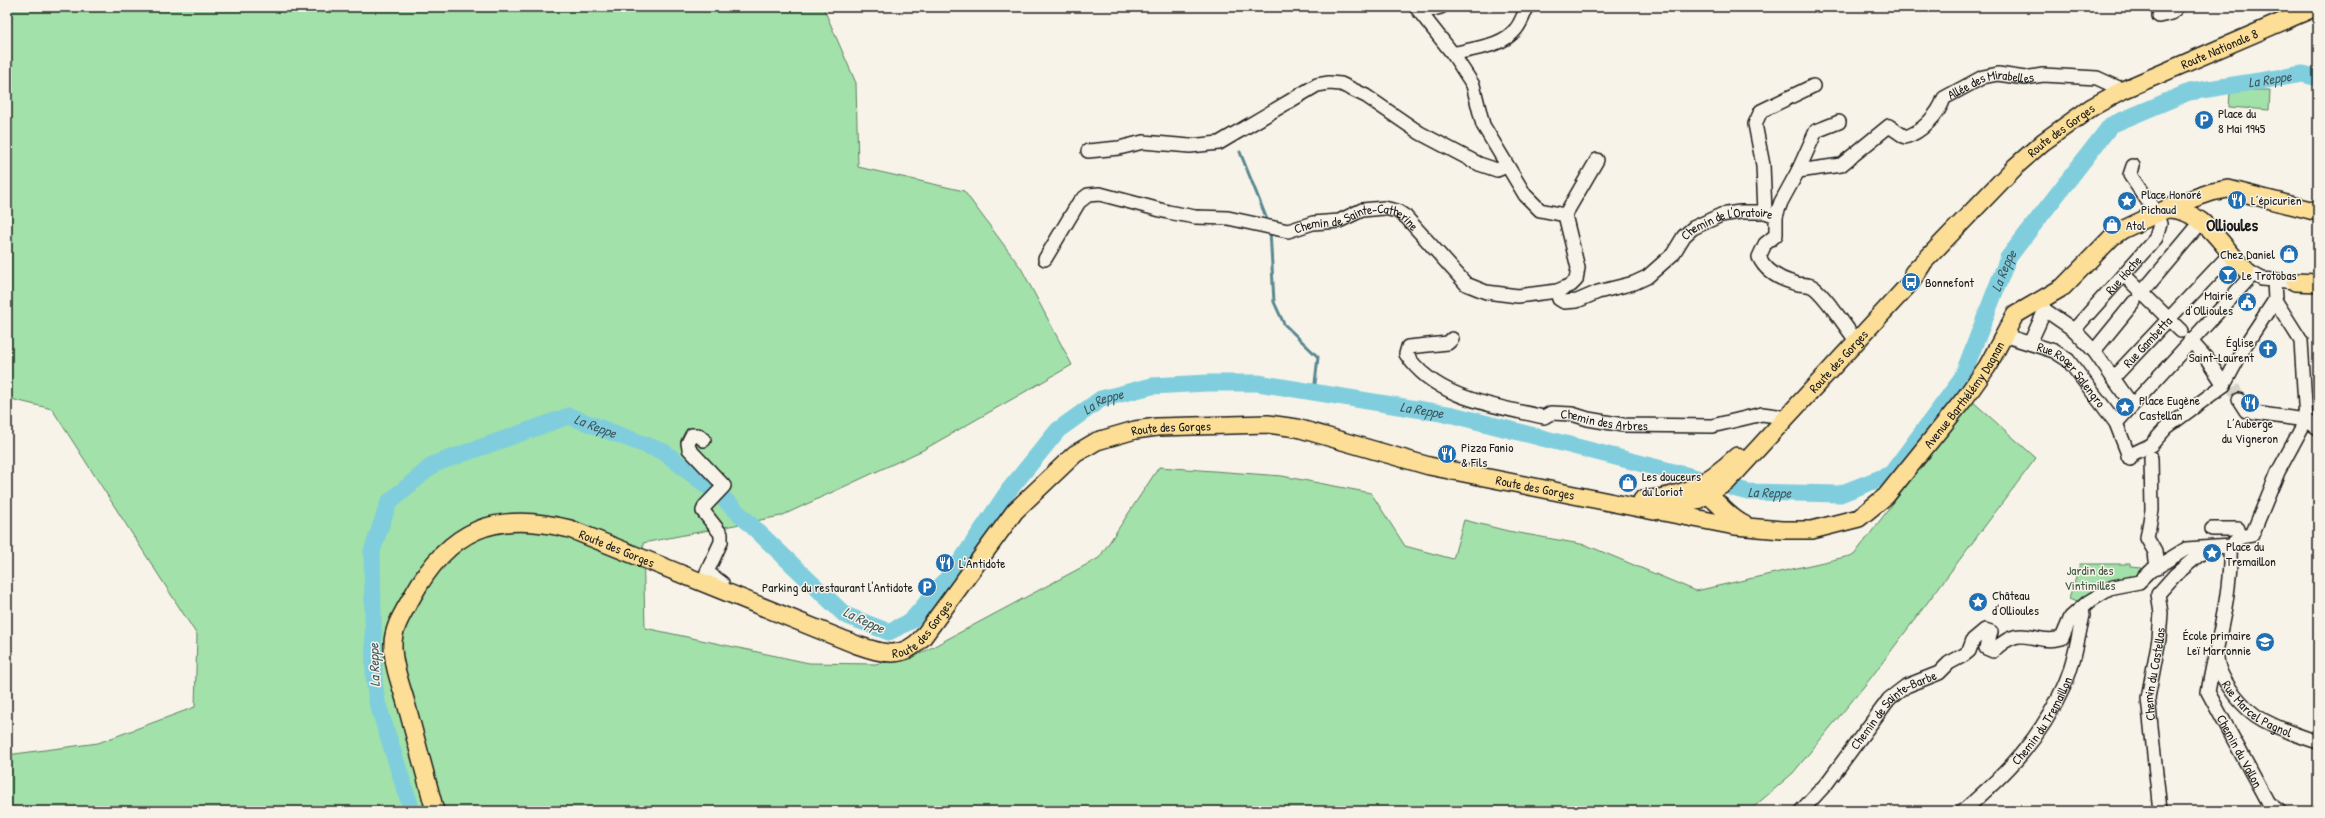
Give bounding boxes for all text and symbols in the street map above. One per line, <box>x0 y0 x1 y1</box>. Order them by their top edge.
street label: Route Nationale 8 <box>2178 24 2261 73</box>
street label: Allée des Mirabelles <box>1944 65 2035 104</box>
water label: La Reppe <box>2247 66 2294 92</box>
street label: Route des Gorges <box>2023 99 2098 161</box>
place label: Place du 8 Mai 1945 <box>2218 104 2266 137</box>
parking icon: Place du 8 Mai 1945 <box>2193 109 2215 131</box>
place label: Place Honoré Pichaud <box>2141 185 2202 218</box>
restaurant icon: L’épicurien <box>2226 189 2248 211</box>
place icon: Place Honoré Pichaud <box>2116 190 2138 212</box>
place label: L’épicurien <box>2251 191 2302 209</box>
text: Chemin de Sainte-Catherine <box>1291 199 1423 238</box>
street label: Chemin de l'Oratoire <box>1677 203 1776 244</box>
district label: Ollioules <box>2206 213 2258 236</box>
shop icon: Atol <box>2101 214 2123 236</box>
place label: Atol <box>2126 216 2146 234</box>
street label: Chemin de Sainte-Catherine <box>1289 223 1421 241</box>
shop icon: Chez Daniel <box>2278 243 2300 265</box>
water label: La Reppe <box>1986 244 2021 294</box>
place label: Chez Daniel <box>2220 245 2276 263</box>
street label: Rue Hoche <box>2101 251 2145 298</box>
bar icon: Le Trotobas <box>2217 264 2239 286</box>
place label: Le Trotobas <box>2242 266 2297 284</box>
bus stop icon: Bonnefont <box>1900 271 1922 293</box>
place label: Bonnefont <box>1925 273 1975 291</box>
place label: Mairie d’Ollioules <box>2185 286 2233 319</box>
public building icon: Mairie d’Ollioules <box>2236 291 2258 313</box>
street label: Rue Gambetta <box>2119 312 2176 371</box>
street label: Route des Gorges <box>1805 326 1872 397</box>
place label: Église Saint-Laurent <box>2189 333 2255 366</box>
street label: Rue Roger Salengro <box>2035 337 2110 411</box>
street label: Avenue Barthélémy Dagnan <box>1919 338 2008 452</box>
church icon: Église Saint-Laurent <box>2257 338 2279 360</box>
water label: La Reppe <box>1078 383 1126 419</box>
place label: Place Eugène Castellan <box>2139 391 2200 424</box>
restaurant icon: L’Auberge du Vigneron <box>2239 392 2261 414</box>
place icon: Place Eugène Castellan <box>2114 396 2136 418</box>
water label: La Reppe <box>1399 397 1446 423</box>
street label: Chemin des Arbres <box>1560 404 1648 434</box>
water label: La Reppe <box>572 409 621 443</box>
place label: L’Auberge du Vigneron <box>2222 414 2278 447</box>
street label: Route des Gorges <box>1129 417 1211 440</box>
place label: Pizza Fanio & Fils <box>1461 438 1513 471</box>
restaurant icon: Pizza Fanio & Fils <box>1436 443 1458 465</box>
place label: Les douceurs du Loriot <box>1642 467 1701 500</box>
street label: Route des Gorges <box>1494 471 1576 504</box>
shop icon: Les douceurs du Loriot <box>1617 472 1639 494</box>
water label: La Reppe <box>1748 482 1793 503</box>
street label: Route des Gorges <box>577 525 657 571</box>
place label: Place du Tremaillon <box>2226 537 2276 570</box>
place icon: Place du Tremaillon <box>2201 542 2223 564</box>
restaurant icon: L'Antidote <box>934 552 956 574</box>
place label: L'Antidote <box>959 554 1006 572</box>
park label: Jardin des Vintimilles <box>2064 561 2116 594</box>
parking icon: Parking du restaurant l'Antidote <box>916 576 938 598</box>
place label: Parking du restaurant l'Antidote <box>762 578 913 596</box>
place label: Château d'Ollioules <box>1992 586 2039 619</box>
place icon: Château d'Ollioules <box>1967 591 1989 613</box>
street label: Route des Gorges <box>891 596 956 662</box>
water label: La Reppe <box>840 602 889 639</box>
place label: École primaire Leï Marronnie <box>2183 626 2251 659</box>
street label: Chemin du Castellas <box>2139 627 2169 722</box>
school or university icon: École primaire Leï Marronnie <box>2254 631 2276 653</box>
water label: La Reppe <box>363 642 385 687</box>
street label: Chemin de Sainte-Barbe <box>1846 666 1939 753</box>
street label: Chemin du Tremaillon <box>2007 674 2076 769</box>
street label: Rue Marcel Pagnol <box>2218 677 2295 741</box>
street label: Chemin du Vallon <box>2213 711 2267 791</box>

